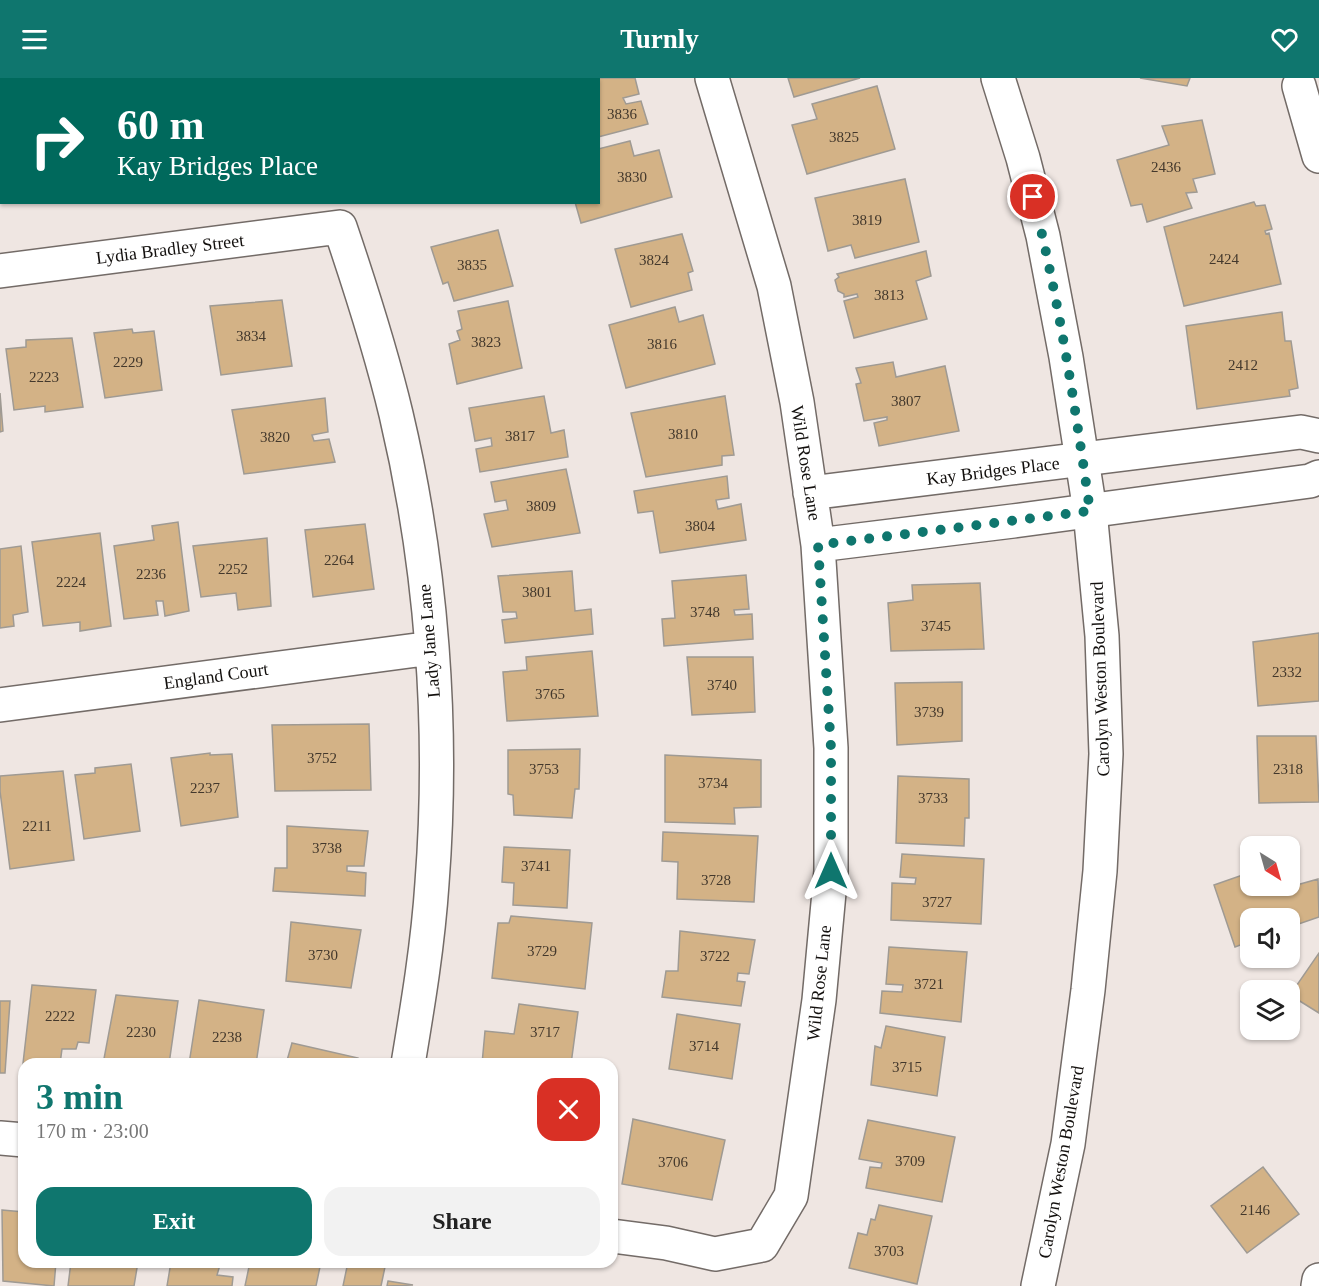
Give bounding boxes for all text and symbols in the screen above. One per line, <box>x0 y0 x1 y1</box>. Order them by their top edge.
icon: menu <box>18 23 51 56</box>
icon: heart <box>1268 23 1301 56</box>
text: Turnly <box>620 24 699 54</box>
icon: right <box>18 102 96 180</box>
text: 60 m <box>117 102 205 148</box>
house number: 3836 <box>607 106 638 122</box>
house number: 3825 <box>829 129 859 145</box>
text: Kay Bridges Place <box>117 151 318 181</box>
house number: 2436 <box>1151 159 1182 175</box>
house number: 3830 <box>617 169 647 185</box>
pin <box>1007 171 1058 222</box>
icon: arrive <box>1016 180 1049 213</box>
house number: 3819 <box>852 212 882 228</box>
street label: Lydia Bradley Street <box>95 230 245 268</box>
house number: 2424 <box>1209 251 1240 267</box>
house number: 3824 <box>639 252 670 268</box>
house number: 3835 <box>457 257 487 273</box>
house number: 3813 <box>874 287 904 303</box>
house number: 3834 <box>236 328 267 344</box>
house number: 3823 <box>471 334 501 350</box>
house number: 3816 <box>647 336 678 352</box>
house number: 2229 <box>113 354 143 370</box>
house number: 2412 <box>1228 357 1258 373</box>
house number: 2223 <box>29 369 59 385</box>
house number: 3807 <box>891 393 922 409</box>
street label: Wild Rose Lane <box>787 404 825 522</box>
house number: 3810 <box>668 426 698 442</box>
house number: 3817 <box>505 428 536 444</box>
house number: 3820 <box>260 429 290 445</box>
street label: Kay Bridges Place <box>925 453 1061 489</box>
house number: 3809 <box>526 498 556 514</box>
house number: 3804 <box>685 518 716 534</box>
house number: 2264 <box>324 552 355 568</box>
house number: 2252 <box>218 561 248 577</box>
house number: 2236 <box>136 566 167 582</box>
house number: 2224 <box>56 574 87 590</box>
street label: Carolyn Weston Boulevard <box>1087 581 1113 777</box>
street label: Lady Jane Lane <box>414 583 444 699</box>
house number: 3801 <box>522 584 552 600</box>
house number: 3748 <box>690 604 720 620</box>
house number: 3745 <box>921 618 951 634</box>
street label: England Court <box>162 659 270 693</box>
house number: 2332 <box>1272 664 1302 680</box>
house number: 3740 <box>707 677 737 693</box>
house number: 3765 <box>535 686 565 702</box>
house number: 3739 <box>914 704 944 720</box>
house number: 3752 <box>307 750 337 766</box>
house number: 3753 <box>529 761 559 777</box>
house number: 2318 <box>1273 761 1303 777</box>
house number: 3734 <box>698 775 729 791</box>
house number: 2237 <box>190 780 221 796</box>
house number: 3733 <box>918 790 948 806</box>
house number: 2211 <box>22 818 52 834</box>
north arrow <box>1240 836 1300 896</box>
map controls <box>1240 836 1300 1040</box>
position arrow <box>799 839 863 903</box>
house number: 3738 <box>312 840 342 856</box>
house number: 3741 <box>521 858 551 874</box>
house number: 3728 <box>701 872 731 888</box>
house number: 3727 <box>922 894 953 910</box>
button: sound <box>1240 908 1300 968</box>
street label: Wild Rose Lane <box>803 924 835 1042</box>
house number: 3729 <box>527 943 557 959</box>
house number: 3730 <box>308 947 338 963</box>
house number: 3722 <box>700 948 730 964</box>
house number: 3721 <box>914 976 944 992</box>
button: layers <box>1240 980 1300 1040</box>
house number: 2222 <box>45 1008 75 1024</box>
house number: 2230 <box>126 1024 156 1040</box>
house number: 3717 <box>530 1024 561 1040</box>
house number: 2238 <box>212 1029 242 1045</box>
house number: 3714 <box>689 1038 720 1054</box>
house number: 3715 <box>892 1059 922 1075</box>
street label: Carolyn Weston Boulevard <box>1034 1064 1088 1260</box>
text: 3 min <box>36 1077 123 1117</box>
button: close <box>537 1078 600 1141</box>
text: 170 m · 23:00 <box>36 1120 149 1142</box>
house number: 3709 <box>895 1153 925 1169</box>
house number: 3706 <box>658 1154 689 1170</box>
button: Exit <box>36 1187 312 1256</box>
button: Share <box>324 1187 600 1256</box>
house number: 2146 <box>1240 1202 1271 1218</box>
house number: 3703 <box>874 1243 904 1259</box>

